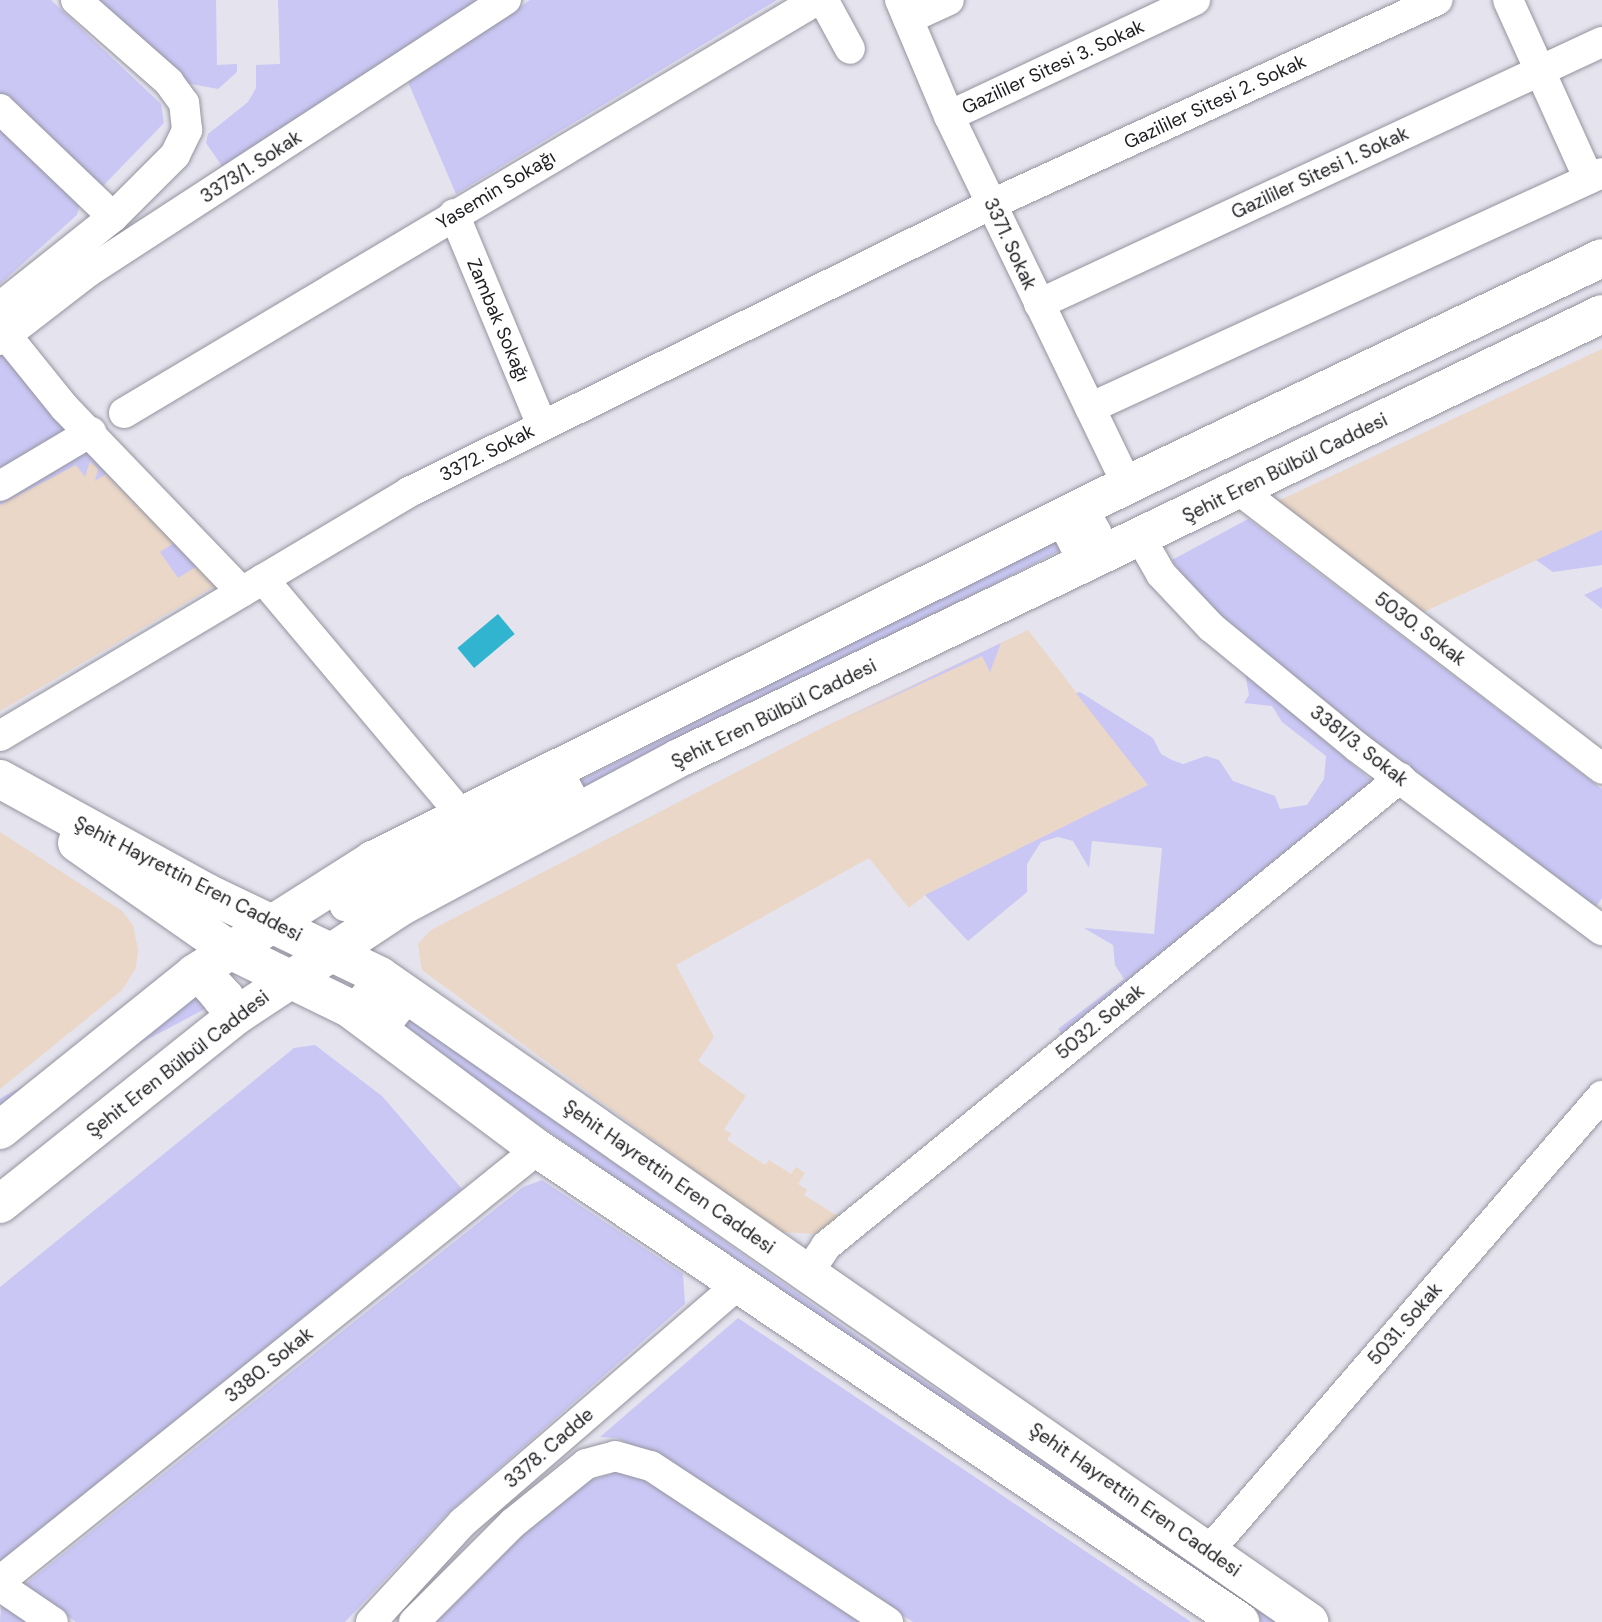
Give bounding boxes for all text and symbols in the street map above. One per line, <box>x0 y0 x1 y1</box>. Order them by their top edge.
street label: Gazililer Sitesi 3. Sokak <box>958 15 1148 119</box>
street label: Gazililer Sitesi 2. Sokak <box>1120 50 1310 154</box>
street label: Gazililer Sitesi 1. Sokak <box>1228 122 1412 224</box>
street label: 3373/1. Sokak <box>196 126 306 208</box>
street label: Yasemin Sokağı <box>432 146 560 234</box>
street label: 3371. Sokak <box>979 194 1041 294</box>
street label: Zambak Sokağı <box>462 255 534 385</box>
street label: Şehit Eren Bülbül Caddesi <box>1179 408 1391 528</box>
street label: 3372. Sokak <box>436 419 538 487</box>
street label: 5030. Sokak <box>1370 587 1470 671</box>
street label: Şehit Eren Bülbül Caddesi <box>668 654 880 774</box>
street label: 3381/3. Sokak <box>1305 701 1413 791</box>
street label: Şehit Hayrettin Eren Caddesi <box>70 811 306 947</box>
street label: 5032. Sokak <box>1051 979 1149 1065</box>
street label: Şehit Eren Bülbül Caddesi <box>82 986 274 1142</box>
street label: Şehit Hayrettin Eren Caddesi <box>559 1095 779 1259</box>
street label: 5031. Sokak <box>1363 1278 1447 1370</box>
street label: 3380. Sokak <box>220 1323 318 1407</box>
street label: 3378. Cadde <box>500 1403 598 1493</box>
street label: Şehit Hayrettin Eren Caddesi <box>1025 1418 1245 1582</box>

